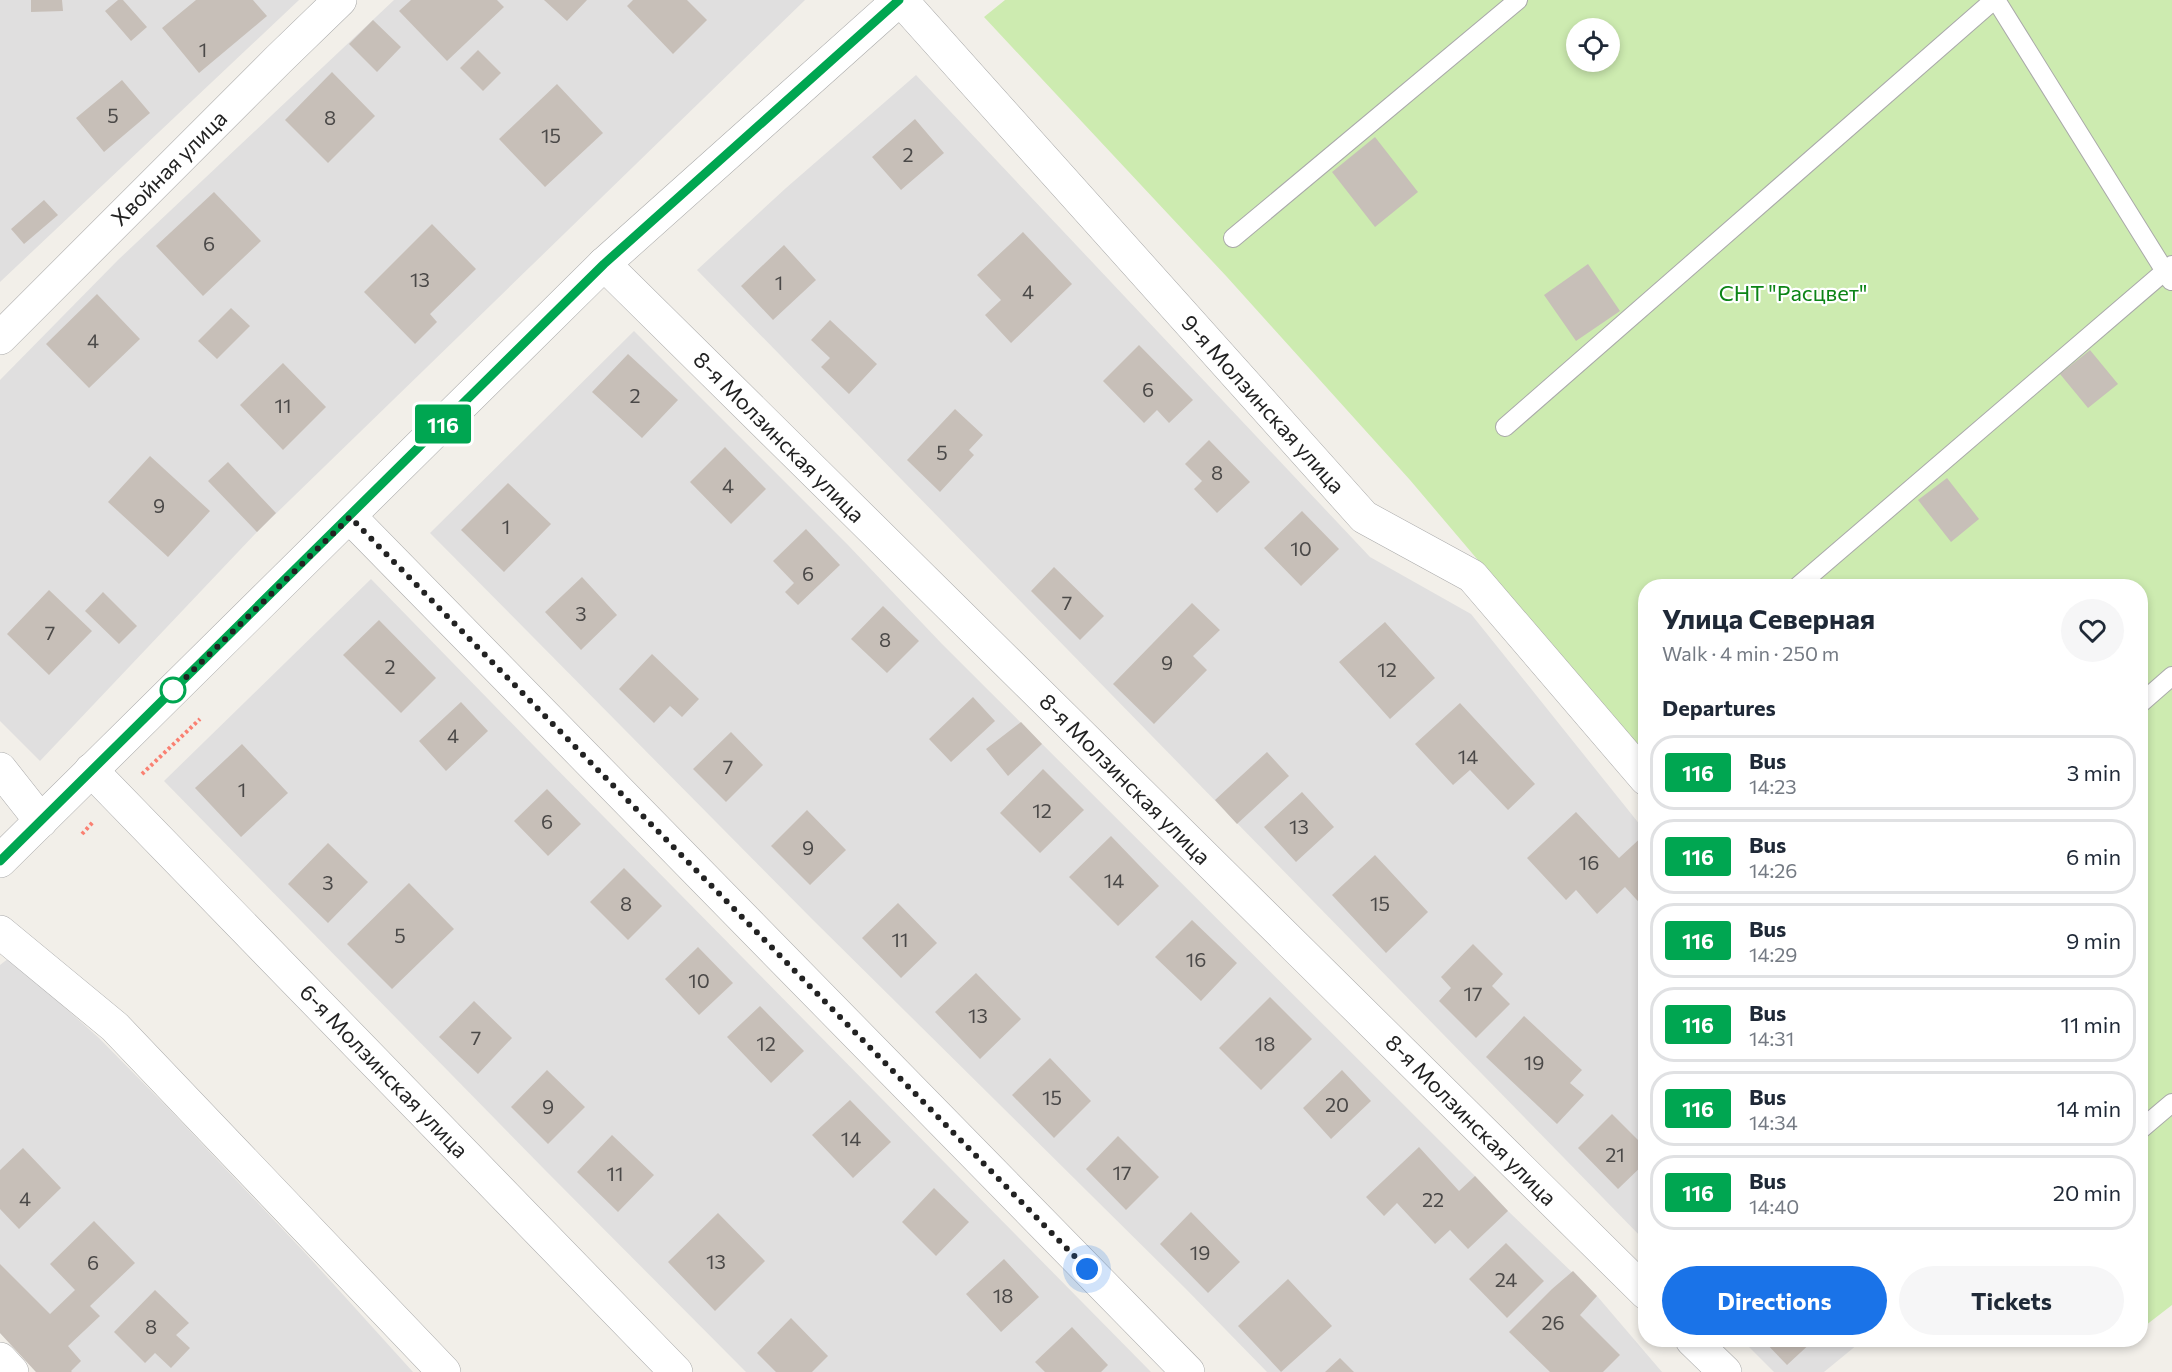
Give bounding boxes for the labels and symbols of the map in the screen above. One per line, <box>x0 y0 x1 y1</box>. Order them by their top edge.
house number: 1 <box>199 37 207 61</box>
house number: 5 <box>107 103 119 127</box>
street label: Хвойная улица <box>105 104 232 231</box>
house number: 8 <box>324 105 336 129</box>
house number: 15 <box>541 123 561 147</box>
house number: 2 <box>902 142 914 166</box>
house number: 6 <box>203 231 215 255</box>
house number: 13 <box>410 267 430 291</box>
house number: 1 <box>775 270 783 294</box>
house number: 4 <box>1022 279 1034 303</box>
park label: СНТ "Расцвет" <box>1719 279 1867 306</box>
street label: 9-я Молзинская улица <box>1176 309 1351 498</box>
house number: 4 <box>87 328 99 352</box>
street label: 8-я Молзинская улица <box>688 345 871 528</box>
house number: 6 <box>1142 377 1154 401</box>
house number: 2 <box>629 383 641 407</box>
house number: 11 <box>274 393 292 417</box>
line badge: 116 <box>408 404 478 444</box>
house number: 5 <box>936 440 948 464</box>
house number: 8 <box>1211 460 1223 484</box>
house number: 4 <box>722 473 734 497</box>
house number: 9 <box>153 493 165 517</box>
house number: 1 <box>502 514 510 538</box>
house number: 10 <box>1290 536 1312 560</box>
house number: 6 <box>802 561 814 585</box>
house number: 7 <box>1062 590 1072 614</box>
house number: 3 <box>575 601 587 625</box>
house number: 7 <box>45 620 55 644</box>
house number: 8 <box>879 627 891 651</box>
house number: 9 <box>1161 650 1173 674</box>
house number: 2 <box>384 654 396 678</box>
house number: 12 <box>1377 657 1397 681</box>
unlabelled marker <box>160 677 186 703</box>
street label: 8-я Молзинская улица <box>1034 687 1217 870</box>
house number: 4 <box>447 723 459 747</box>
house number: 14 <box>1458 744 1478 768</box>
house number: 7 <box>723 754 733 778</box>
house number: 1 <box>238 777 246 801</box>
house number: 12 <box>1032 798 1052 822</box>
house number: 6 <box>541 809 553 833</box>
house number: 13 <box>1289 814 1309 838</box>
house number: 9 <box>802 835 814 859</box>
house number: 16 <box>1579 850 1599 874</box>
house number: 14 <box>1104 868 1124 892</box>
house number: 3 <box>322 870 334 894</box>
house number: 8 <box>620 891 632 915</box>
house number: 15 <box>1370 891 1390 915</box>
house number: 5 <box>394 923 406 947</box>
house number: 11 <box>891 927 909 951</box>
house number: 16 <box>1186 947 1206 971</box>
house number: 10 <box>688 968 710 992</box>
street label: 6-я Молзинская улица <box>294 978 474 1163</box>
house number: 17 <box>1463 981 1483 1005</box>
house number: 13 <box>968 1003 988 1027</box>
house number: 7 <box>471 1025 481 1049</box>
street label: 8-я Молзинская улица <box>1380 1028 1563 1211</box>
house number: 12 <box>756 1031 776 1055</box>
house number: 18 <box>1255 1031 1275 1055</box>
house number: 19 <box>1524 1050 1544 1074</box>
house number: 15 <box>1042 1085 1062 1109</box>
house number: 20 <box>1325 1092 1349 1116</box>
house number: 9 <box>542 1094 554 1118</box>
house number: 14 <box>841 1126 861 1150</box>
house number: 21 <box>1605 1142 1625 1166</box>
house number: 17 <box>1112 1160 1132 1184</box>
house number: 11 <box>606 1161 624 1185</box>
house number: 4 <box>19 1186 31 1210</box>
house number: 22 <box>1422 1187 1444 1211</box>
house number: 19 <box>1190 1240 1210 1264</box>
house number: 13 <box>706 1249 726 1273</box>
house number: 6 <box>87 1250 99 1274</box>
your location <box>1072 1254 1102 1284</box>
house number: 24 <box>1495 1267 1517 1291</box>
house number: 18 <box>993 1283 1013 1307</box>
house number: 26 <box>1541 1310 1565 1334</box>
house number: 8 <box>145 1314 157 1338</box>

